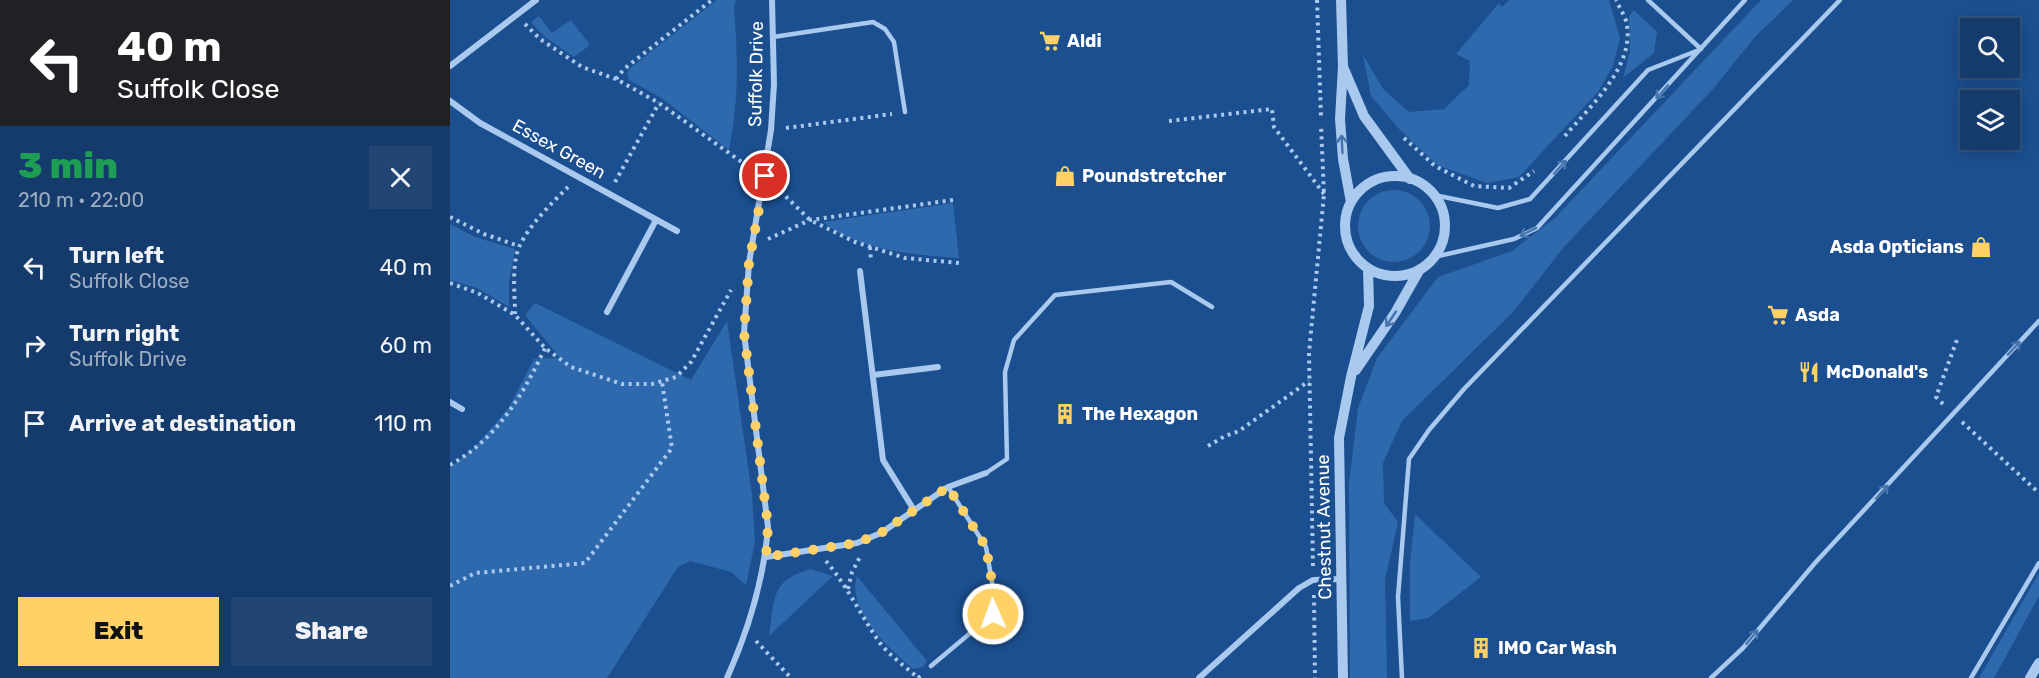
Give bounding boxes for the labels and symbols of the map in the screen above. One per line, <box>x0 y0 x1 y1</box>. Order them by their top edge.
street label: Suffolk Drive <box>744 21 768 127</box>
supermarket icon: Aldi <box>1038 29 1062 53</box>
place label: Aldi <box>1067 30 1102 52</box>
one-way arrow <box>1655 84 1669 99</box>
street label: Essex Green <box>509 114 609 184</box>
one-way arrow <box>1336 135 1347 155</box>
pin <box>739 150 790 201</box>
one-way arrow <box>1553 160 1567 175</box>
shop icon: Poundstretcher <box>1053 164 1077 188</box>
place label: Poundstretcher <box>1082 165 1226 187</box>
one-way arrow <box>1519 227 1537 239</box>
shop icon: Asda Opticians <box>1969 235 1993 259</box>
place label: Asda Opticians <box>1830 236 1964 258</box>
supermarket icon: Asda <box>1766 303 1790 327</box>
place label: Asda <box>1795 304 1840 326</box>
one-way arrow <box>1384 310 1396 327</box>
one-way arrow <box>2007 341 2021 356</box>
restaurant icon: McDonald's <box>1797 360 1821 384</box>
place label: McDonald's <box>1826 361 1928 383</box>
building icon: The Hexagon <box>1053 402 1077 426</box>
place label: The Hexagon <box>1082 403 1198 425</box>
street label: Chestnut Avenue <box>1312 454 1336 600</box>
one-way arrow <box>1875 484 1889 499</box>
position arrow <box>961 582 1025 646</box>
one-way arrow <box>1745 629 1758 645</box>
building icon: IMO Car Wash <box>1469 636 1493 660</box>
place label: IMO Car Wash <box>1498 637 1617 659</box>

